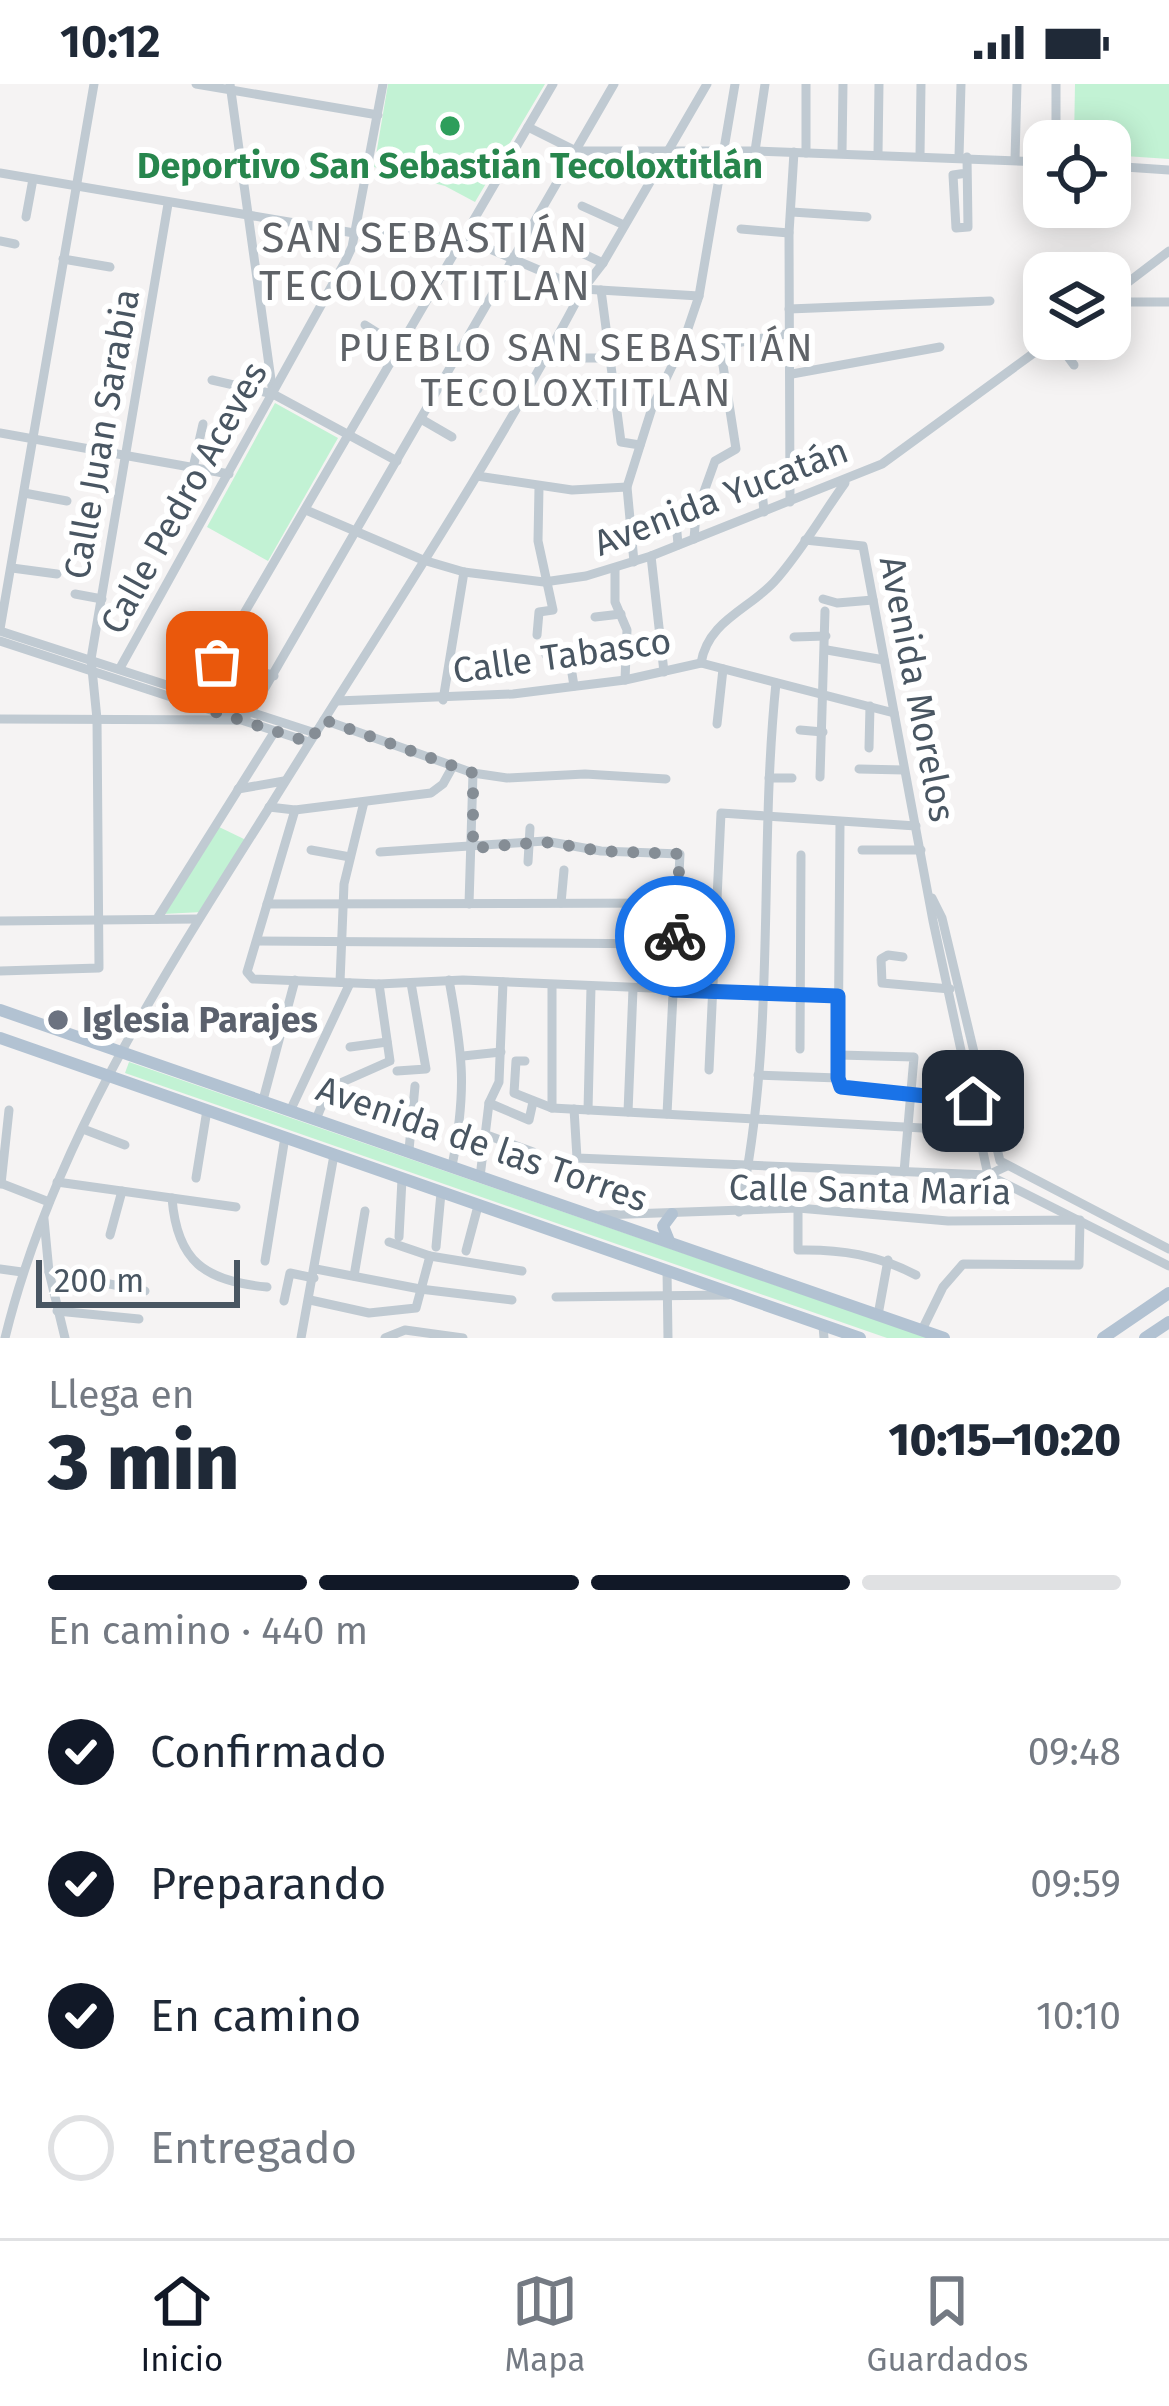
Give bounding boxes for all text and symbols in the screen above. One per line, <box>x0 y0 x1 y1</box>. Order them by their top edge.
text: 10:12 <box>60 15 161 69</box>
marker: Deportivo San Sebastián Tecoloxtitlán <box>437 113 463 139</box>
map controls <box>1023 120 1131 360</box>
button: locate <box>1023 120 1131 228</box>
place label: Deportivo San Sebastián Tecoloxtitlán <box>137 144 763 188</box>
district label: SAN SEBASTIÁN TECOLOXTITLAN <box>259 213 593 311</box>
button: layers <box>1023 252 1131 360</box>
street label: Calle Juan Sarabia <box>55 286 149 582</box>
district label: PUEBLO SAN SEBASTIÁN TECOLOXTITLAN <box>338 325 816 416</box>
street label: Calle Pedro Aceves <box>91 354 277 642</box>
street label: Avenida Yucatán <box>588 428 854 566</box>
street label: Avenida Morelos <box>870 553 964 825</box>
pin <box>166 611 268 713</box>
street label: Calle Tabasco <box>450 619 674 693</box>
icon: bag <box>184 629 250 695</box>
courier <box>615 876 735 996</box>
icon: bike <box>642 903 708 969</box>
place label: Iglesia Parajes <box>82 998 318 1042</box>
marker: Iglesia Parajes <box>45 1007 71 1033</box>
pin <box>922 1050 1024 1152</box>
street label: Avenida de las Torres <box>311 1067 653 1221</box>
icon: home <box>940 1068 1006 1134</box>
street label: Calle Santa María <box>728 1166 1012 1214</box>
scale bar <box>36 1254 240 1307</box>
text: 200 m <box>54 1261 144 1301</box>
text: Llega en <box>48 1372 195 1418</box>
text: 10:15–10:20 <box>888 1413 1121 1467</box>
text: 3 min <box>48 1416 239 1510</box>
text: En camino · 440 m <box>48 1608 368 1654</box>
icon: check <box>48 1719 114 1785</box>
text: Confirmado <box>150 1725 386 1779</box>
text: 09:48 <box>1028 1729 1121 1775</box>
icon: check <box>48 1851 114 1917</box>
text: Preparando <box>150 1857 386 1911</box>
text: 09:59 <box>1030 1861 1121 1907</box>
icon: check <box>48 1983 114 2049</box>
text: En camino <box>150 1989 361 2043</box>
text: 10:10 <box>1036 1993 1121 2039</box>
text: Entregado <box>150 2121 357 2175</box>
tab: Inicio <box>141 2268 223 2380</box>
tab: Mapa <box>505 2268 585 2380</box>
tab: Guardados <box>867 2268 1028 2380</box>

